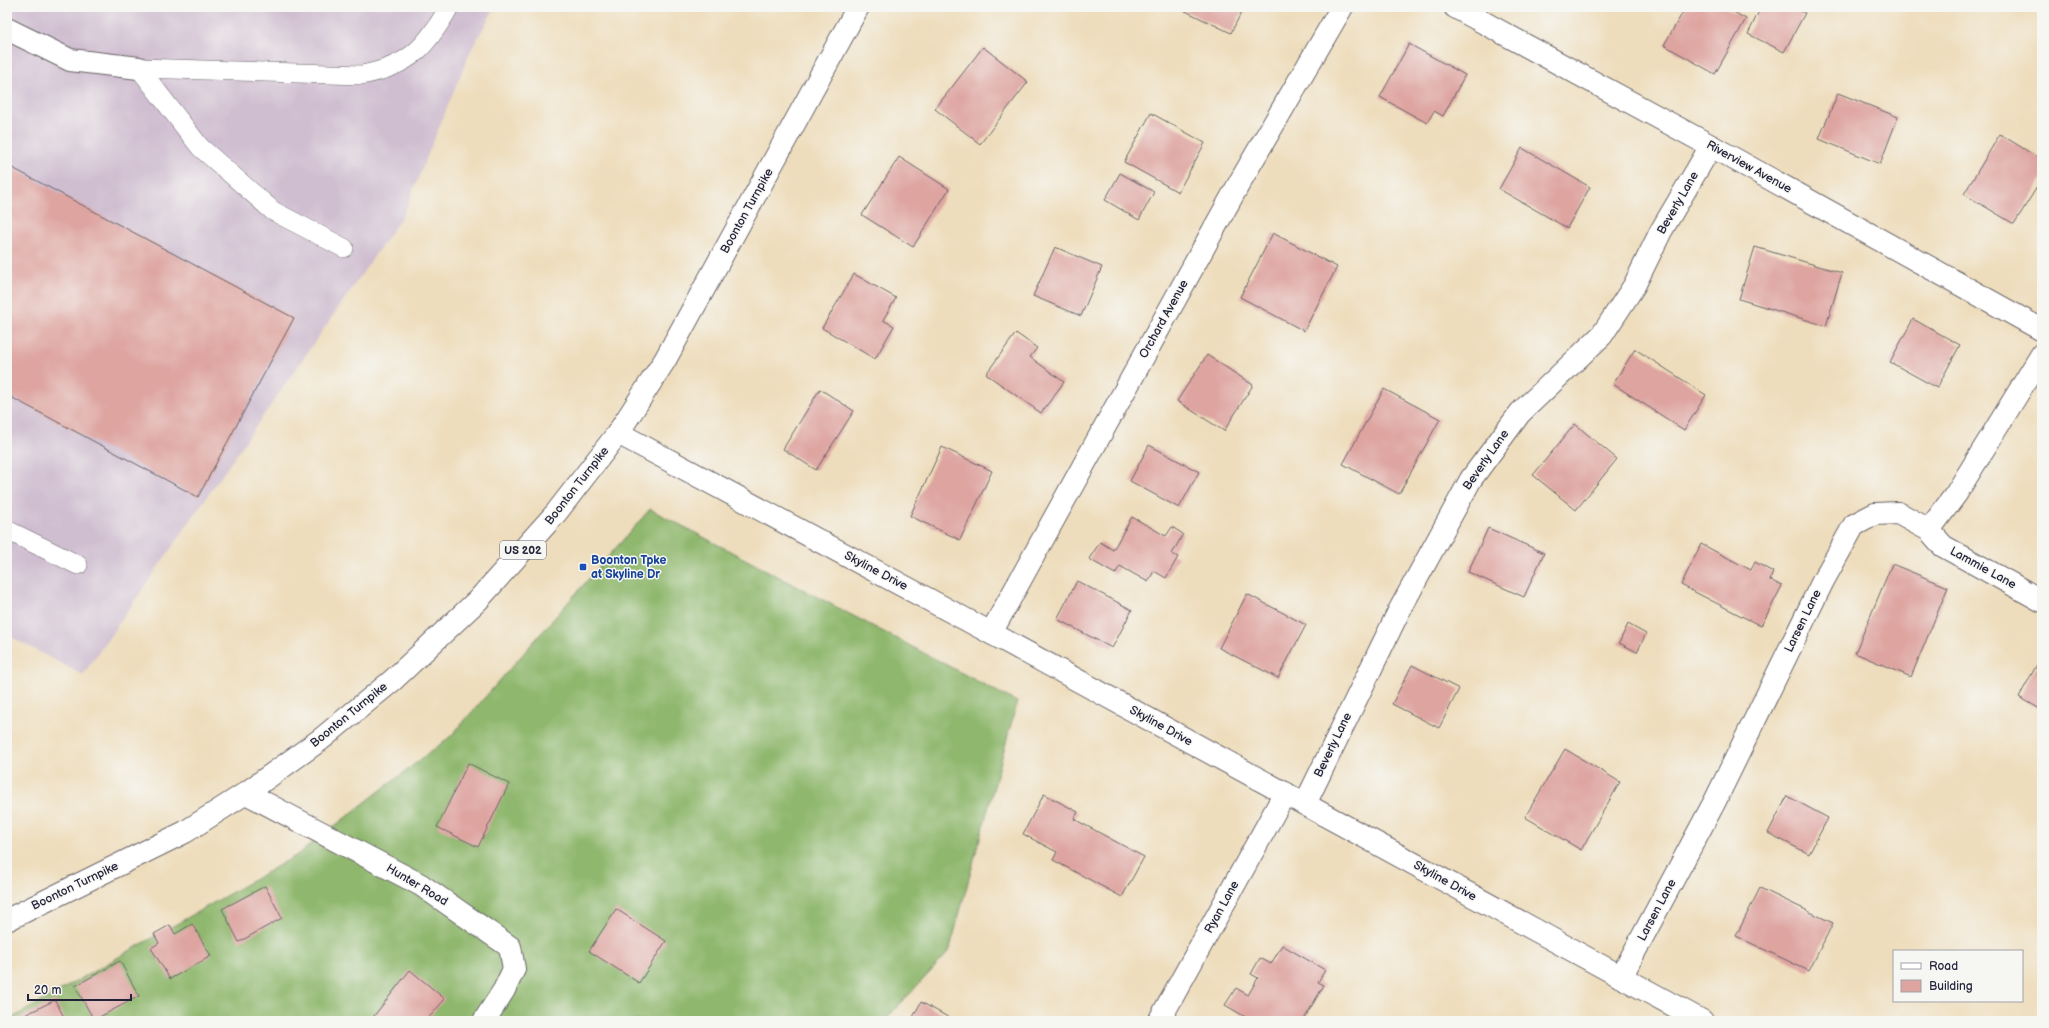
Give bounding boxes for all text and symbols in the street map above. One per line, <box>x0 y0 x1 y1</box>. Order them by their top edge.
street label: Riverview Avenue <box>1704 137 1794 197</box>
street label: Boonton Turnpike <box>717 166 777 256</box>
street label: Beverly Lane <box>1654 169 1702 237</box>
street label: Orchard Avenue <box>1136 277 1192 361</box>
street label: Beverly Lane <box>1460 427 1512 493</box>
street label: Boonton Turnpike <box>542 444 612 528</box>
road number: US 202 <box>500 541 546 559</box>
street label: Lammie Lane <box>1947 544 2019 592</box>
street label: Skyline Drive <box>842 548 910 594</box>
place label: Boonton Tpke at Skyline Dr <box>591 553 666 582</box>
marker: Boonton Tpke at Skyline Dr <box>578 562 588 572</box>
street label: Larsen Lane <box>1781 587 1825 655</box>
street label: Boonton Turnpike <box>307 679 391 751</box>
street label: Skyline Drive <box>1127 703 1195 749</box>
street label: Beverly Lane <box>1311 710 1355 780</box>
street label: Boonton Turnpike <box>29 858 121 914</box>
street label: Skyline Drive <box>1411 858 1479 904</box>
street label: Hunter Road <box>383 861 451 909</box>
street label: Larsen Lane <box>1634 876 1680 944</box>
street label: Ryan Lane <box>1201 878 1243 936</box>
legend <box>1893 950 2023 1002</box>
text: Road <box>1929 959 1958 974</box>
scale bar <box>28 976 131 1002</box>
text: Building <box>1929 979 1973 994</box>
text: 20 m <box>34 983 61 998</box>

